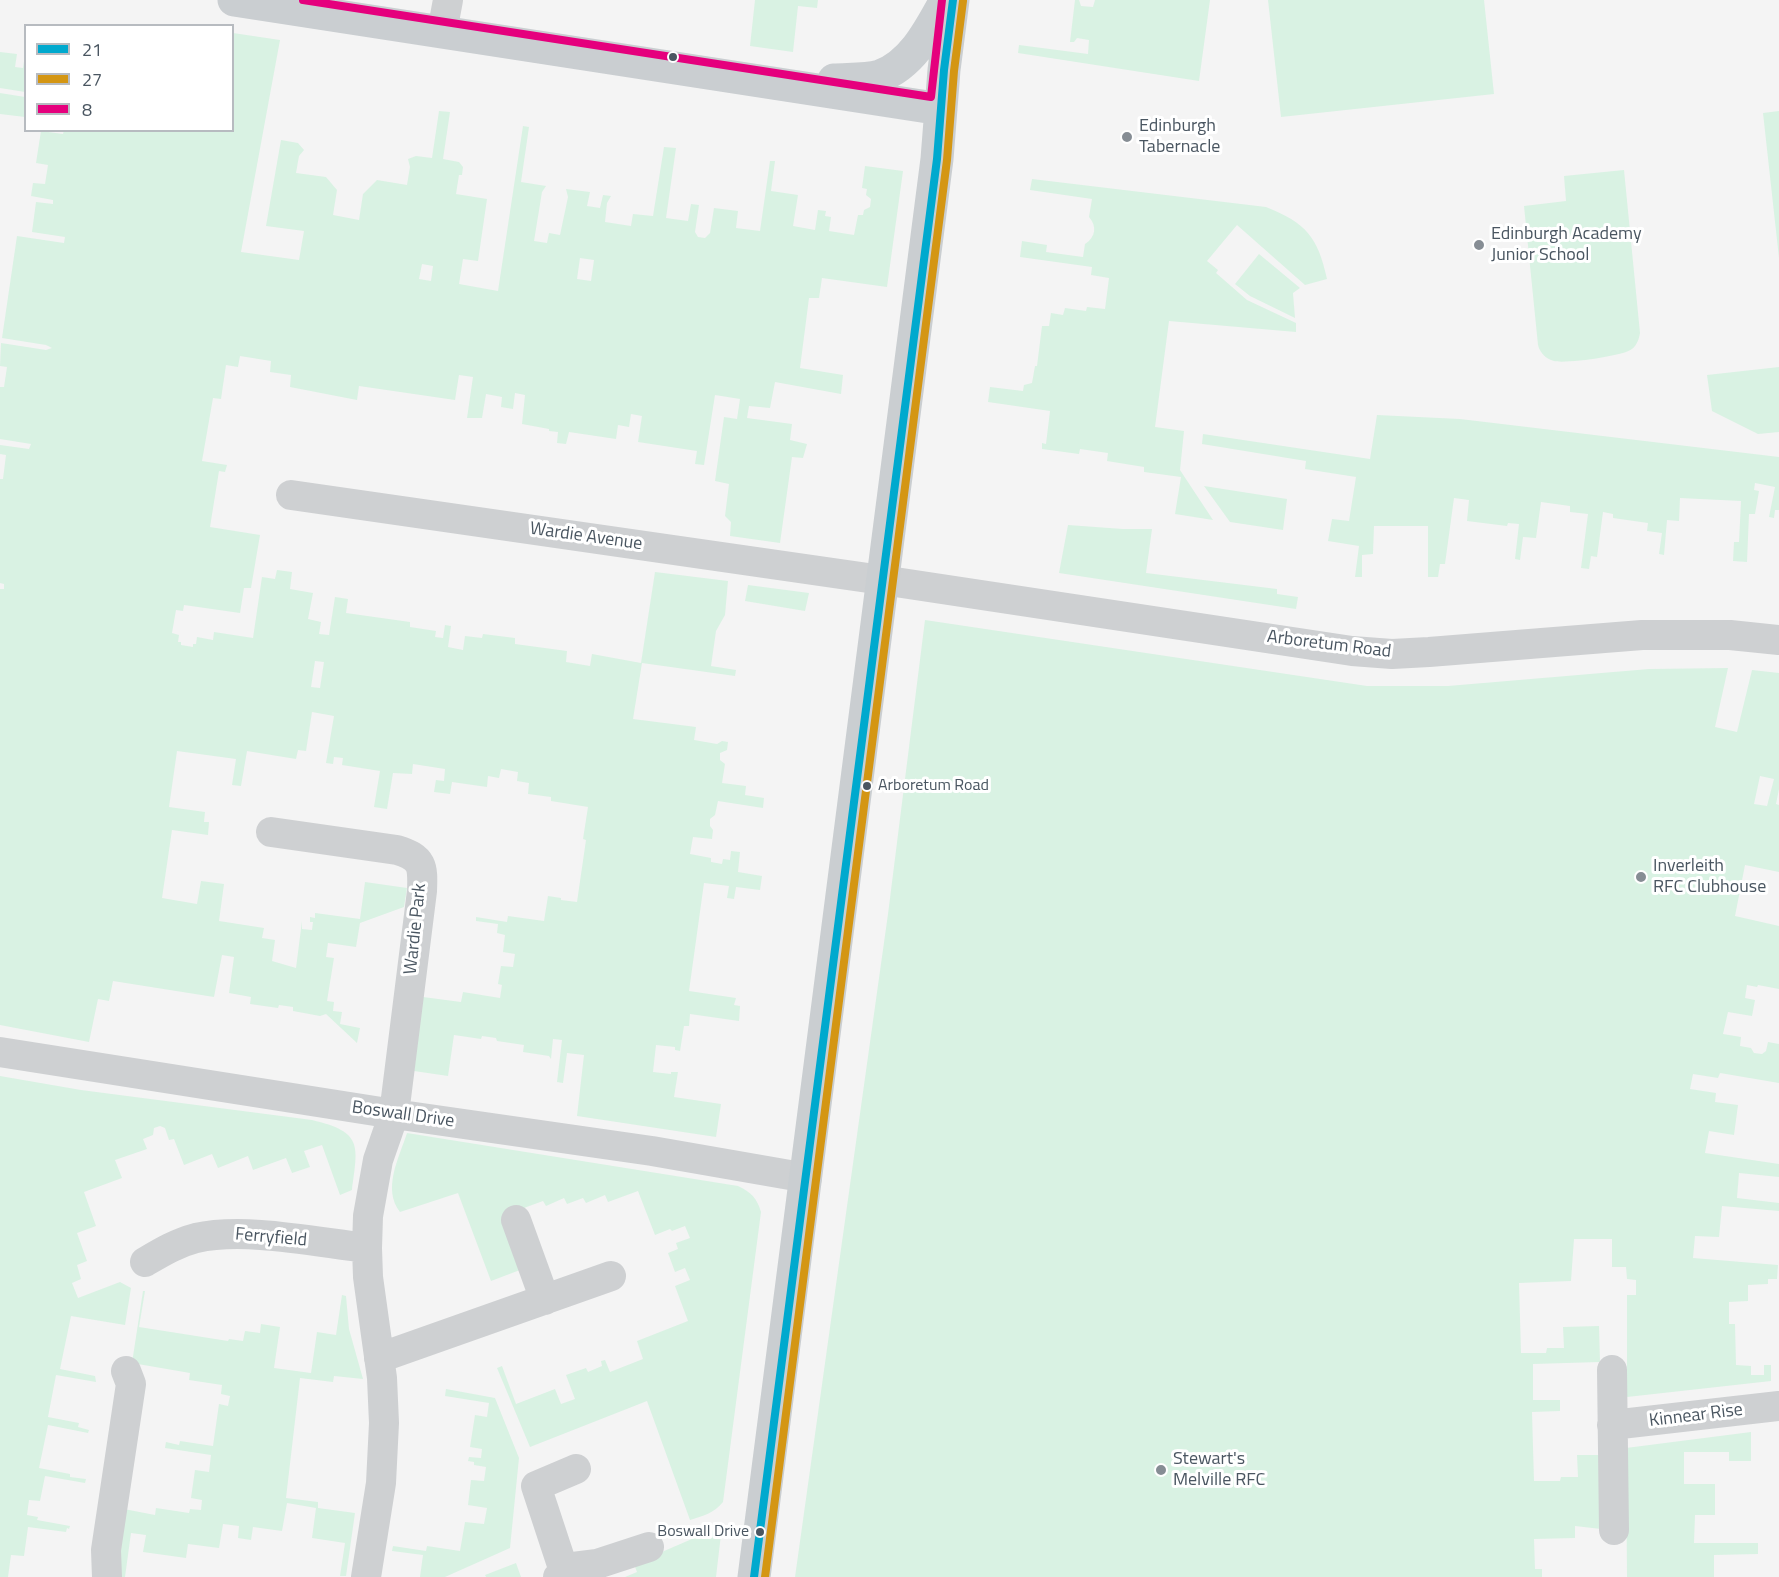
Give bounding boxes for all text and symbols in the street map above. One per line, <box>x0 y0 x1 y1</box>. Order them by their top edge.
legend <box>24 24 234 132</box>
text: 21 <box>82 36 102 63</box>
unlabelled marker <box>667 51 679 63</box>
text: 27 <box>82 66 102 93</box>
text: 8 <box>82 96 92 123</box>
place label: Edinburgh Tabernacle <box>1139 116 1220 158</box>
marker: Edinburgh Tabernacle <box>1120 130 1134 144</box>
place label: Edinburgh Academy Junior School <box>1491 224 1642 266</box>
marker: Edinburgh Academy Junior School <box>1472 238 1486 252</box>
street label: Wardie Avenue <box>528 518 644 556</box>
street label: Arboretum Road <box>1266 627 1392 663</box>
place label: Arboretum Road <box>878 776 989 796</box>
marker: Arboretum Road <box>861 780 873 792</box>
place label: Inverleith RFC Clubhouse <box>1653 856 1766 898</box>
marker: Inverleith RFC Clubhouse <box>1634 870 1648 884</box>
street label: Wardie Park <box>400 882 432 976</box>
street label: Boswall Drive <box>350 1097 456 1133</box>
street label: Ferryfield <box>234 1224 308 1252</box>
street label: Kinnear Rise <box>1648 1400 1744 1432</box>
place label: Stewart's Melville RFC <box>1173 1449 1265 1492</box>
marker: Stewart's Melville RFC <box>1154 1463 1168 1477</box>
place label: Boswall Drive <box>657 1522 749 1542</box>
marker: Boswall Drive <box>754 1526 766 1538</box>

